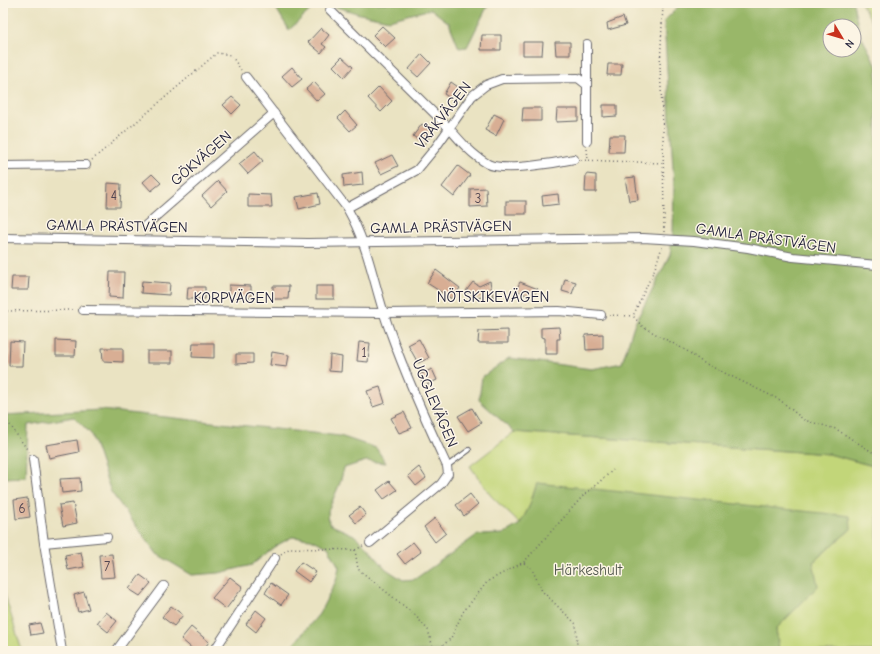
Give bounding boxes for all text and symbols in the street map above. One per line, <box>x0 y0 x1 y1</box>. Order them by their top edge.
north arrow <box>822 18 862 58</box>
text: N <box>842 37 857 51</box>
street label: VRÅKVÄGEN <box>410 77 475 152</box>
street label: GÖKVÄGEN <box>167 127 235 189</box>
house number: 4 <box>111 188 117 203</box>
house number: 3 <box>475 191 481 206</box>
street label: GAMLA PRÄSTVÄGEN <box>46 216 188 236</box>
street label: GAMLA PRÄSTVÄGEN <box>370 217 512 237</box>
street label: GAMLA PRÄSTVÄGEN <box>695 219 837 257</box>
street label: NÖTSKIKEVÄGEN <box>437 288 549 306</box>
street label: KORPVÄGEN <box>194 289 274 307</box>
house number: 1 <box>361 345 367 360</box>
street label: UGGLEVÄGEN <box>408 356 462 450</box>
house number: 6 <box>18 501 26 516</box>
house number: 7 <box>104 559 110 574</box>
park label: Härkeshult <box>554 561 623 579</box>

